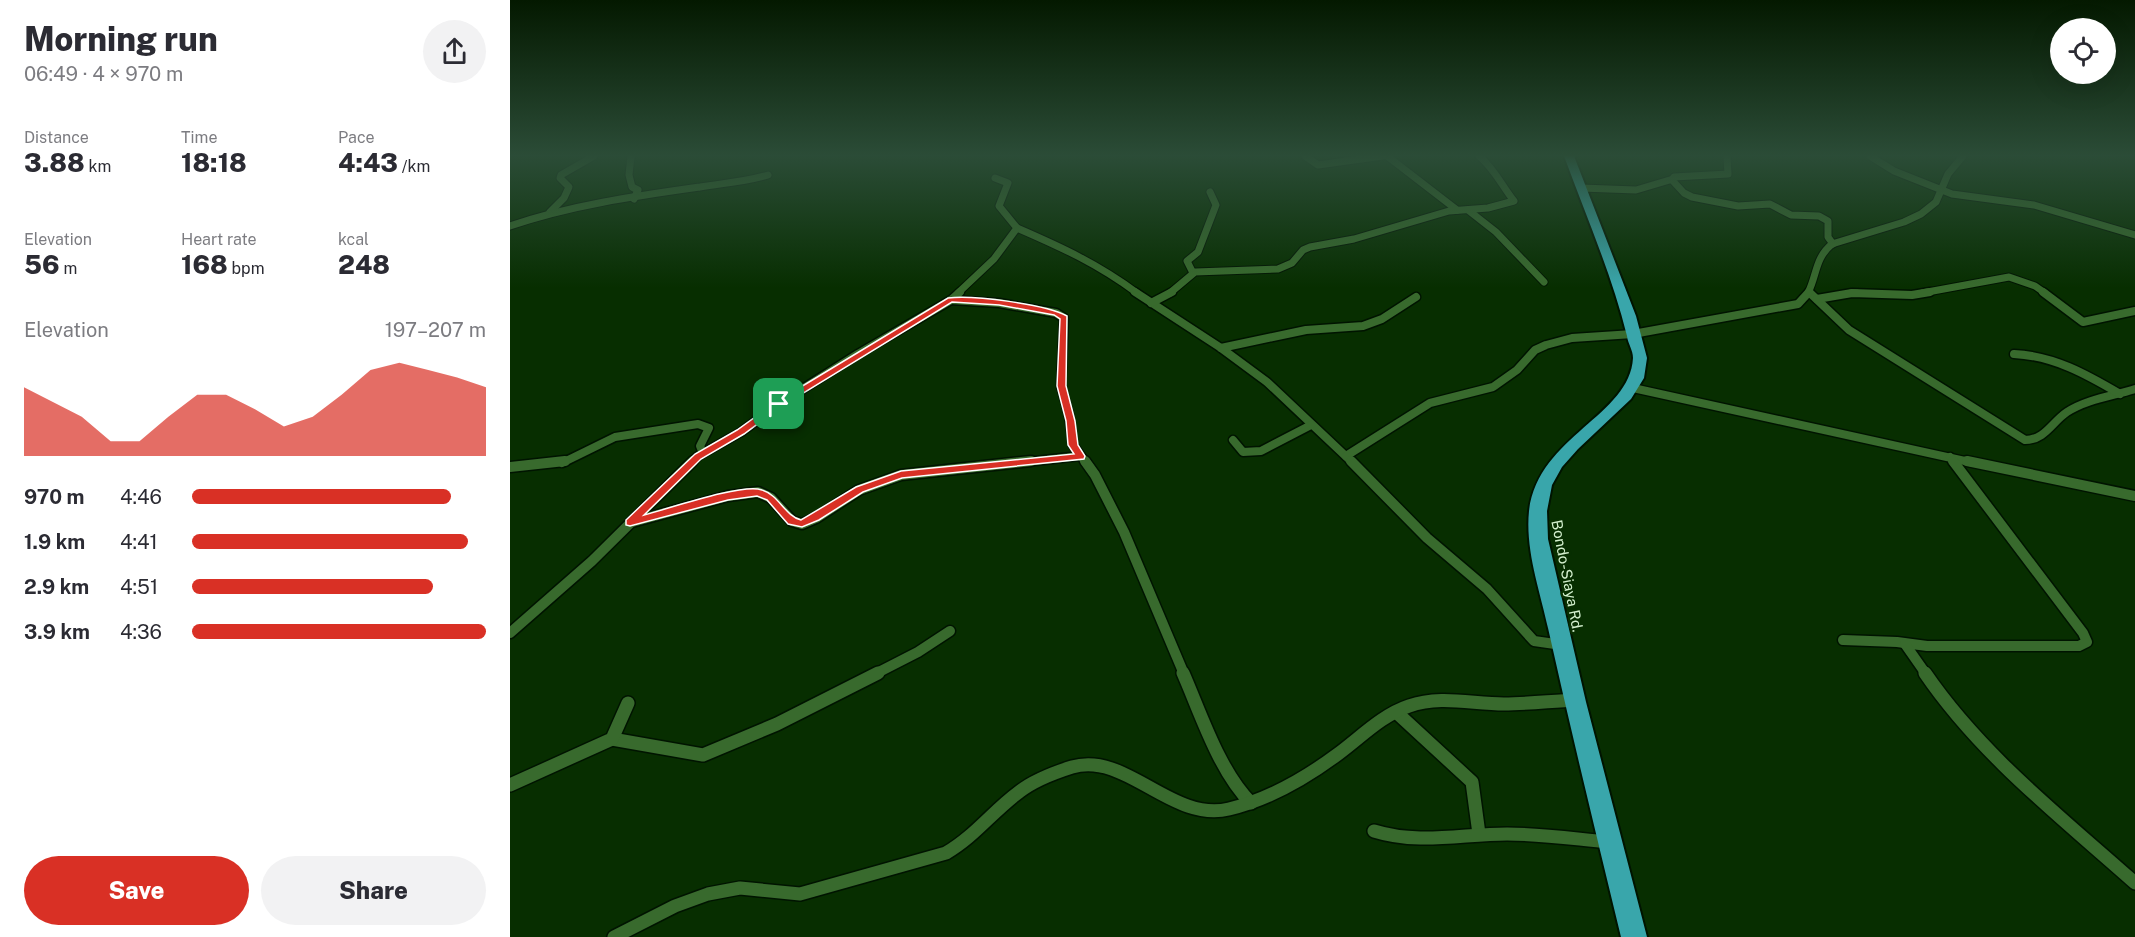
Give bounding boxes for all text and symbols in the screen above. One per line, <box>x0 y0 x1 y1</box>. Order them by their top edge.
map controls <box>2050 18 2116 84</box>
button: locate <box>2050 18 2116 84</box>
text: Morning run <box>24 20 218 58</box>
button: share <box>423 20 486 83</box>
text: 06:49 · 4 × 970 m <box>24 62 183 86</box>
text: Distance <box>24 128 89 147</box>
text: Time <box>181 128 217 147</box>
text: Pace <box>338 128 375 147</box>
text: 3.88 <box>24 147 85 178</box>
text: 18:18 <box>181 147 247 178</box>
text: 4:43 <box>338 147 398 178</box>
text: km <box>85 157 111 176</box>
text: /km <box>398 157 430 176</box>
text: Elevation <box>24 230 92 249</box>
text: Heart rate <box>181 230 257 249</box>
text: kcal <box>338 230 369 249</box>
text: 56 <box>24 249 60 280</box>
text: 168 <box>181 249 228 280</box>
text: 248 <box>338 249 390 280</box>
text: m <box>60 259 77 278</box>
text: bpm <box>228 259 265 278</box>
text: Elevation <box>24 318 109 342</box>
text: 197–207 m <box>385 318 486 342</box>
pin <box>753 378 804 429</box>
icon: arrive <box>762 387 795 420</box>
text: 970 m <box>24 485 85 509</box>
text: 4:46 <box>120 485 162 509</box>
street label: Bondo-Siaya Rd. <box>1548 518 1587 633</box>
text: 1.9 km <box>24 530 85 554</box>
text: 4:41 <box>120 530 158 554</box>
text: 2.9 km <box>24 575 89 599</box>
text: 4:51 <box>120 575 158 599</box>
text: 3.9 km <box>24 620 90 644</box>
text: 4:36 <box>120 620 162 644</box>
button: Save <box>24 856 249 925</box>
button: Share <box>261 856 486 925</box>

